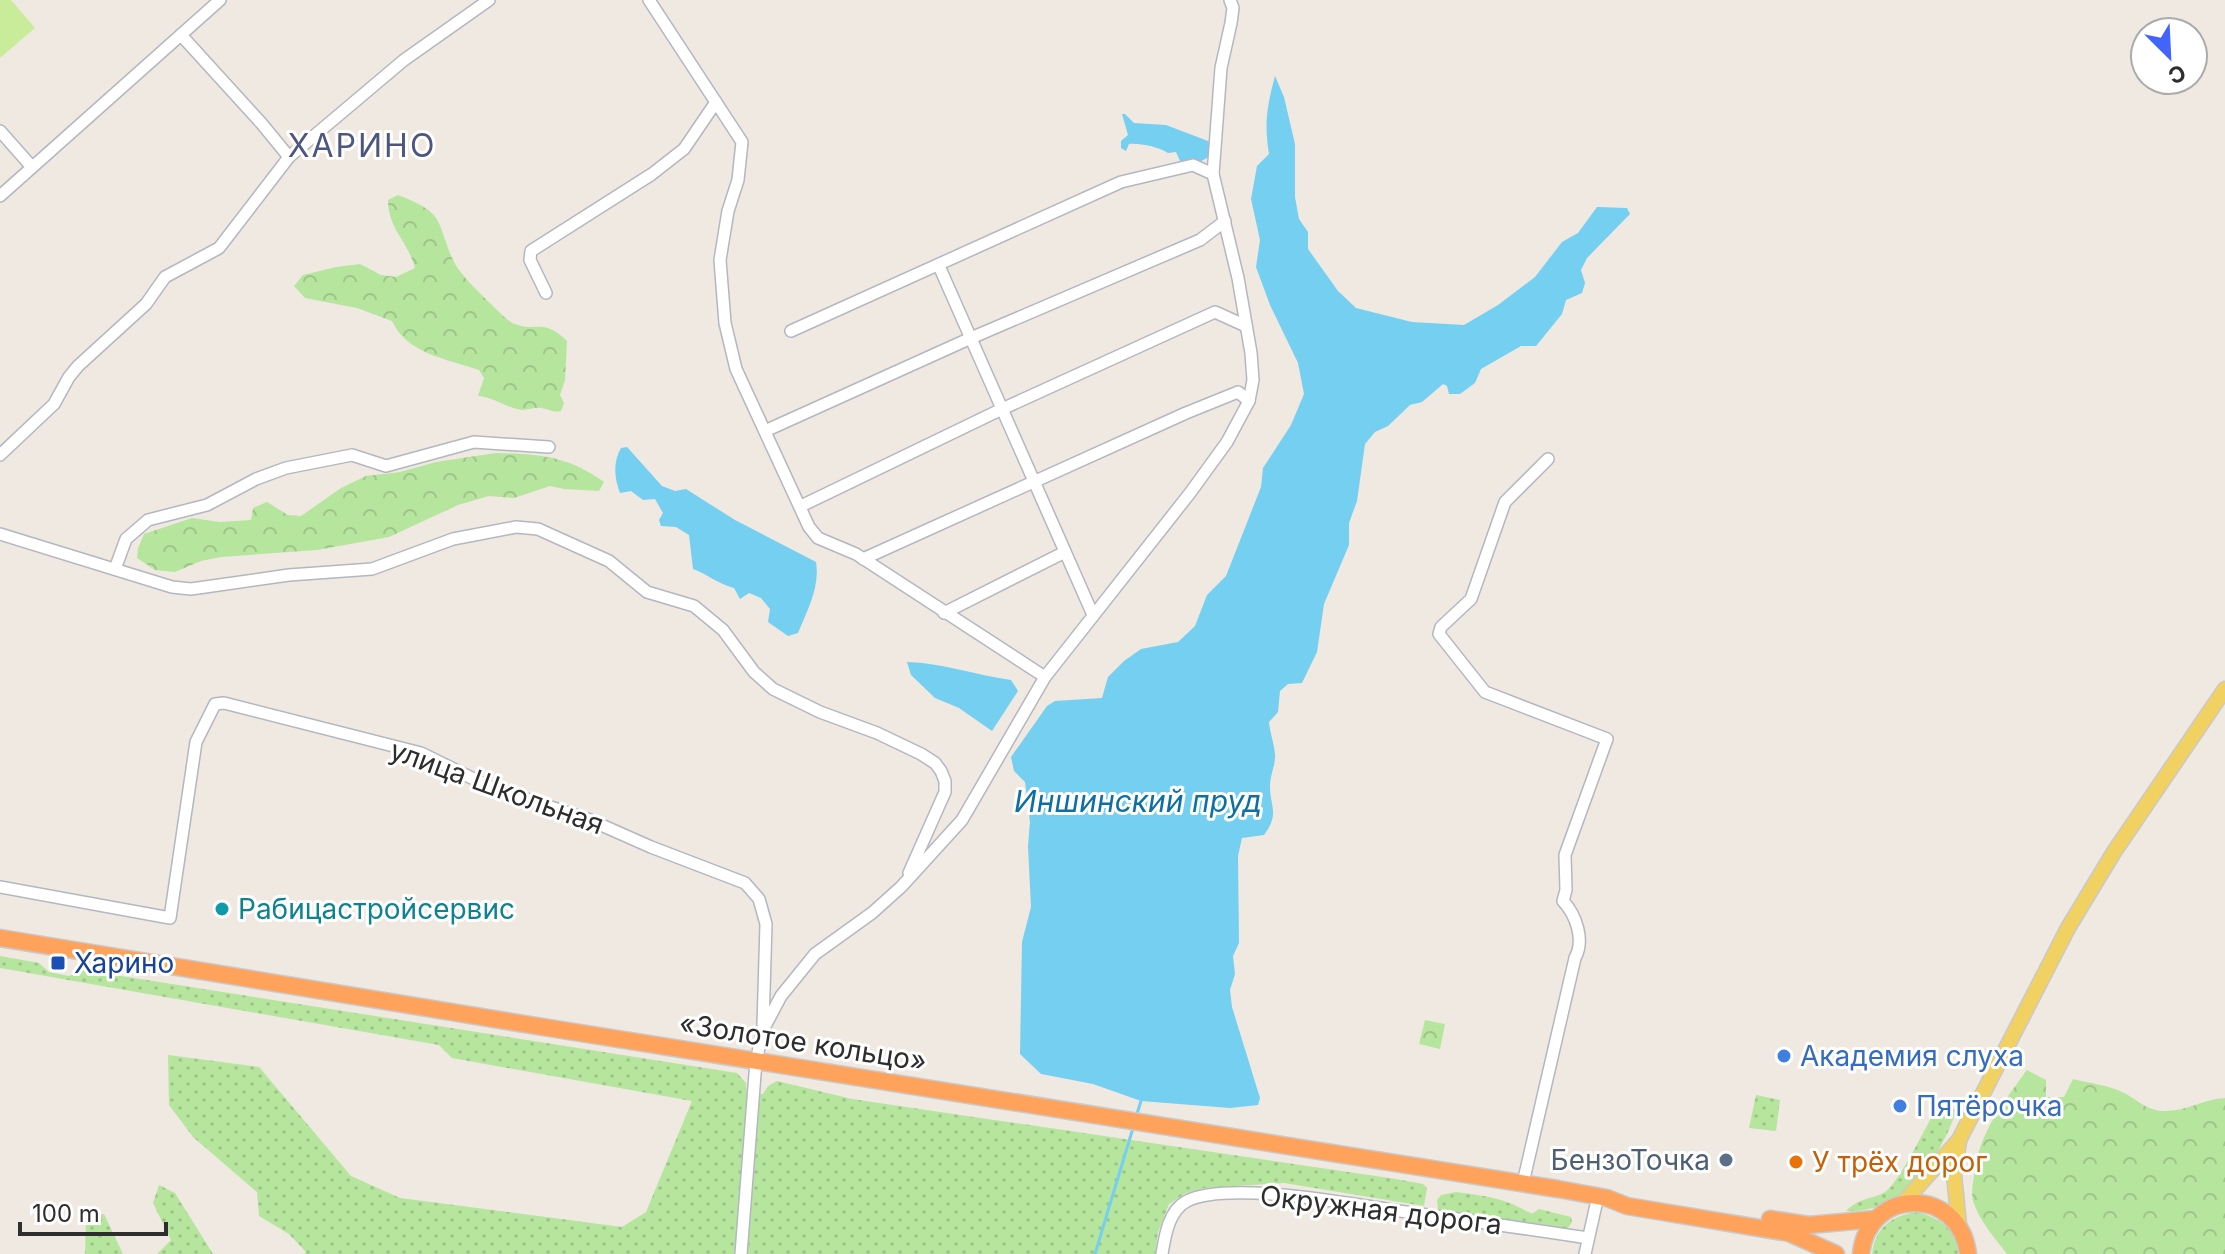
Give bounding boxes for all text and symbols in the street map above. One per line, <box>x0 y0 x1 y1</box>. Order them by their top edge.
north arrow <box>2129 16 2209 96</box>
text: С <box>2164 59 2190 89</box>
district label: ХАРИНО <box>288 126 436 165</box>
street label: улица Школьная <box>385 733 609 841</box>
water label: Иншинский пруд <box>1014 783 1262 819</box>
place label: Рабицастройсервис <box>238 892 515 926</box>
marker: Рабицастройсервис <box>213 900 231 918</box>
place label: Харино <box>74 946 174 980</box>
marker: Харино <box>49 954 67 972</box>
street label: «Золотое кольцо» <box>677 1006 929 1078</box>
place label: Академия слуха <box>1800 1039 2024 1073</box>
marker: Академия слуха <box>1775 1047 1793 1065</box>
place label: Пятёрочка <box>1916 1089 2063 1123</box>
marker: Пятёрочка <box>1891 1097 1909 1115</box>
place label: БензоТочка <box>1551 1143 1710 1177</box>
place label: У трёх дорог <box>1812 1145 1987 1179</box>
marker: БензоТочка <box>1717 1151 1735 1169</box>
marker: У трёх дорог <box>1787 1153 1805 1171</box>
street label: Окружная дорога <box>1258 1178 1504 1242</box>
scale bar <box>20 1186 166 1236</box>
text: 100 m <box>32 1199 100 1228</box>

